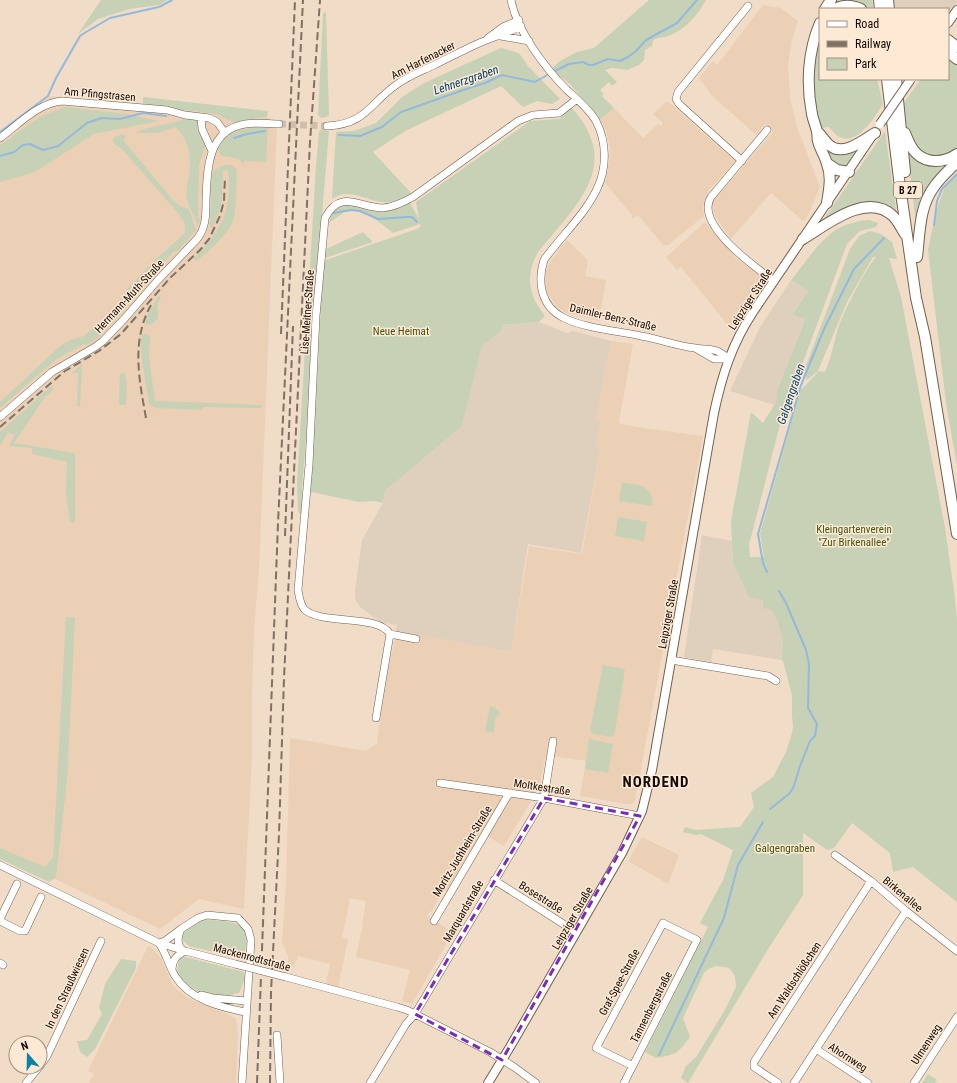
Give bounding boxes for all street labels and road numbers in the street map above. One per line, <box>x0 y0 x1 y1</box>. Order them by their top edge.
street label: Am Harfenacker <box>389 38 458 82</box>
street label: Am Pfingstrasen <box>64 85 136 104</box>
road number: B 27 <box>894 182 922 198</box>
street label: Hermann-Muth-Straße <box>92 257 167 336</box>
street label: Leipziger Straße <box>726 266 775 332</box>
street label: Lise-Meitner-Straße <box>298 269 317 355</box>
street label: Daimler-Benz-Straße <box>568 301 657 334</box>
street label: Leipziger Straße <box>656 578 681 650</box>
street label: Moltkestraße <box>513 777 571 798</box>
street label: Moritz-Juchheim-Straße <box>430 803 495 899</box>
street label: Birkenallee <box>880 874 925 915</box>
street label: Marquardstraße <box>441 878 486 944</box>
street label: Bosestraße <box>516 879 565 916</box>
street label: Leipziger Straße <box>549 885 596 952</box>
street label: Am Waldschlößchen <box>765 940 824 1021</box>
street label: Mackenrodtstraße <box>212 941 292 974</box>
street label: In den Straußwiesen <box>43 946 92 1031</box>
street label: Graf-Spee-Straße <box>596 947 642 1018</box>
street label: Tannenbergstraße <box>628 969 675 1045</box>
street label: Ulmenweg <box>909 1022 944 1067</box>
street label: Ahornweg <box>826 1040 870 1075</box>

